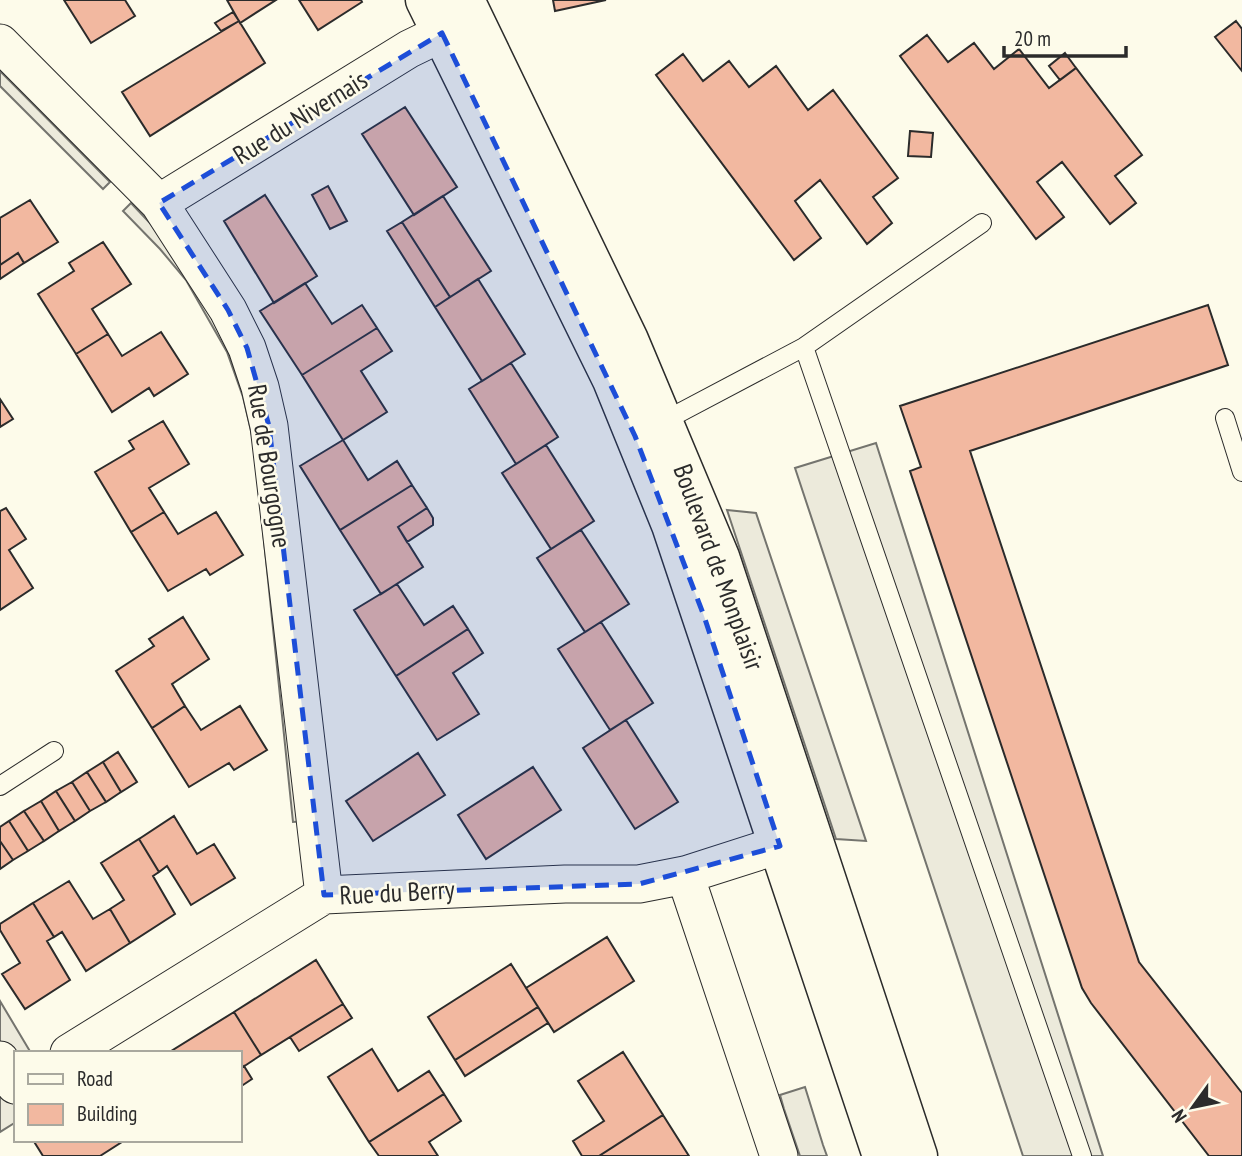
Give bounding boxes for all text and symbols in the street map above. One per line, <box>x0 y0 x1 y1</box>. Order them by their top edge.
scale bar <box>1004 14 1126 58</box>
text: 20 m <box>1014 25 1051 52</box>
street label: Rue du Nivernais <box>227 63 373 171</box>
street label: Rue de Bourgogne <box>241 382 299 550</box>
street label: Boulevard de Monplaisir <box>666 459 772 675</box>
street label: Rue du Berry <box>339 872 456 911</box>
legend <box>14 1051 242 1142</box>
text: Road <box>77 1065 113 1092</box>
north arrow <box>1158 1072 1228 1142</box>
text: Building <box>77 1100 137 1127</box>
text: N <box>1166 1105 1192 1127</box>

